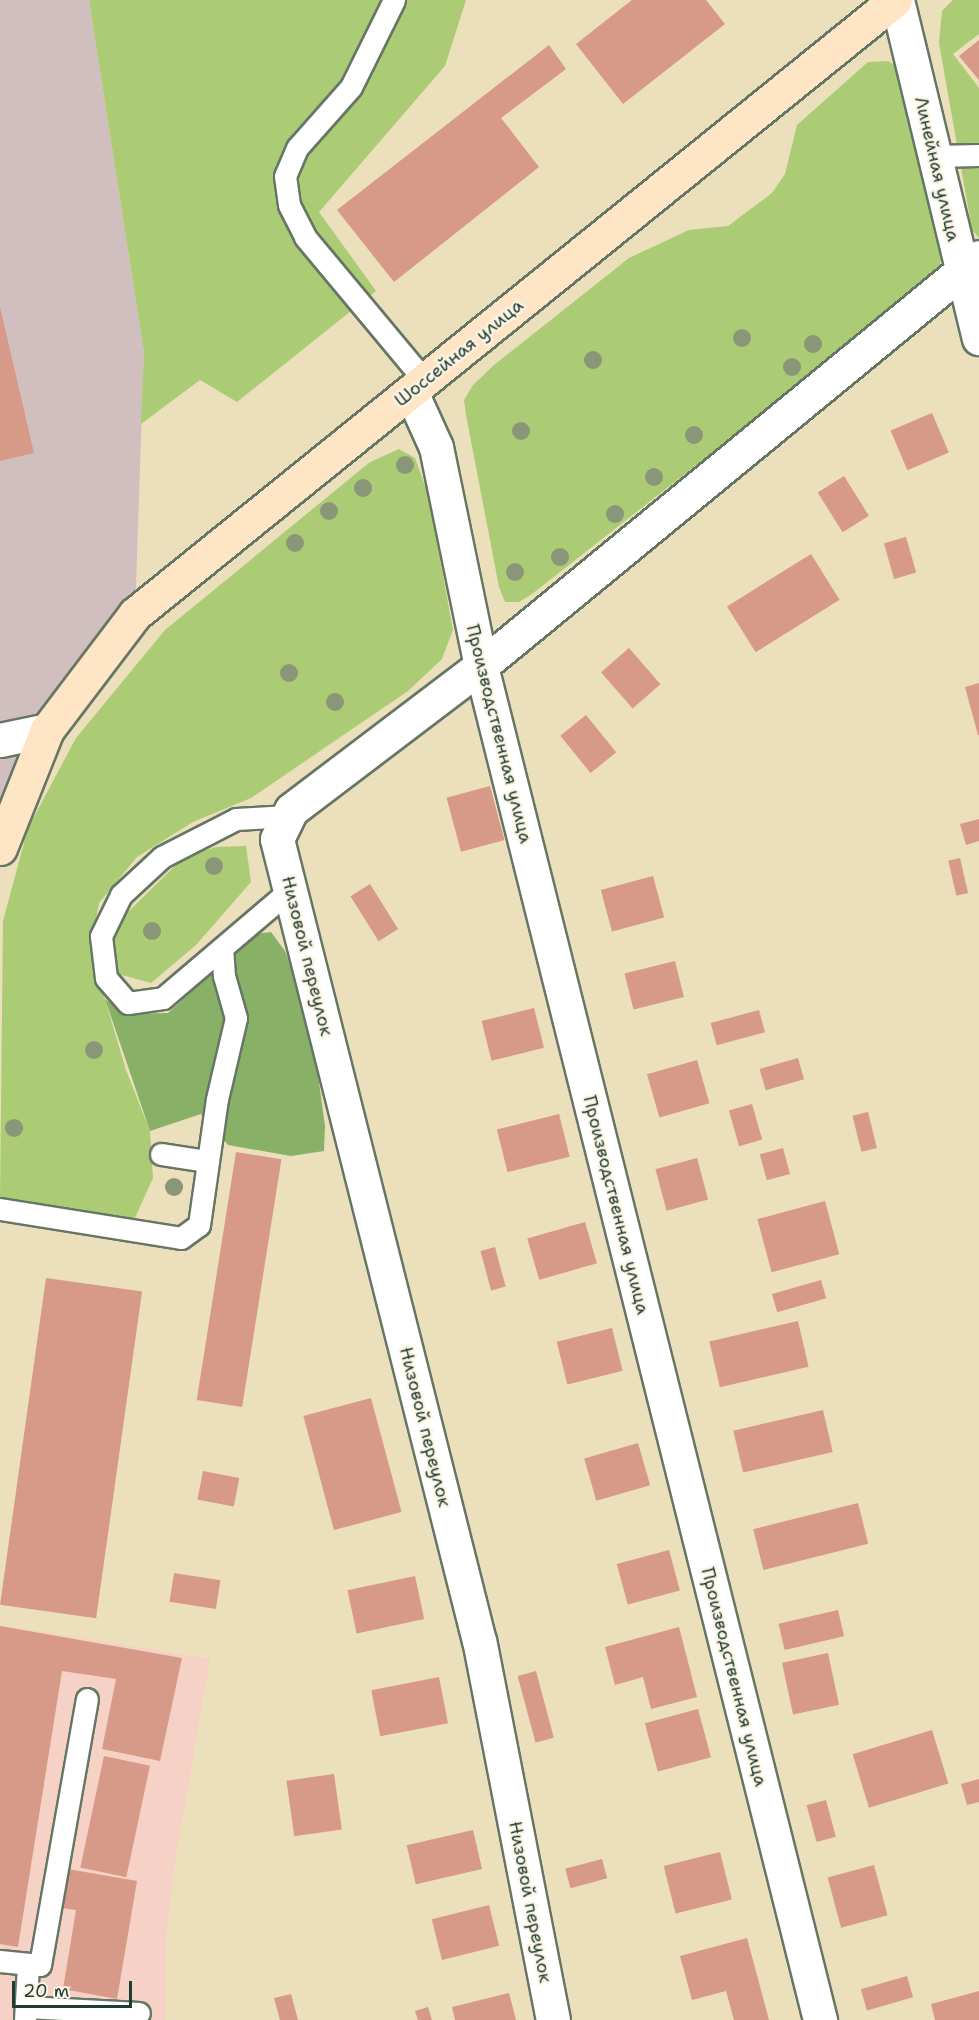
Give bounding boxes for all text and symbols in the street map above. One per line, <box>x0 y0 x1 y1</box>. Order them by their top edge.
street label: Линейная улица <box>910 95 964 243</box>
street label: Шоссейная улица <box>390 295 528 411</box>
street label: Производственная улица <box>461 622 537 846</box>
street label: Низовой переулок <box>277 874 337 1038</box>
street label: Производственная улица <box>578 1093 654 1317</box>
street label: Низовой переулок <box>395 1345 455 1509</box>
street label: Производственная улица <box>696 1565 772 1789</box>
street label: Низовой переулок <box>504 1819 556 1985</box>
scale bar <box>15 1969 135 2007</box>
text: 20 m <box>23 1979 69 2003</box>

